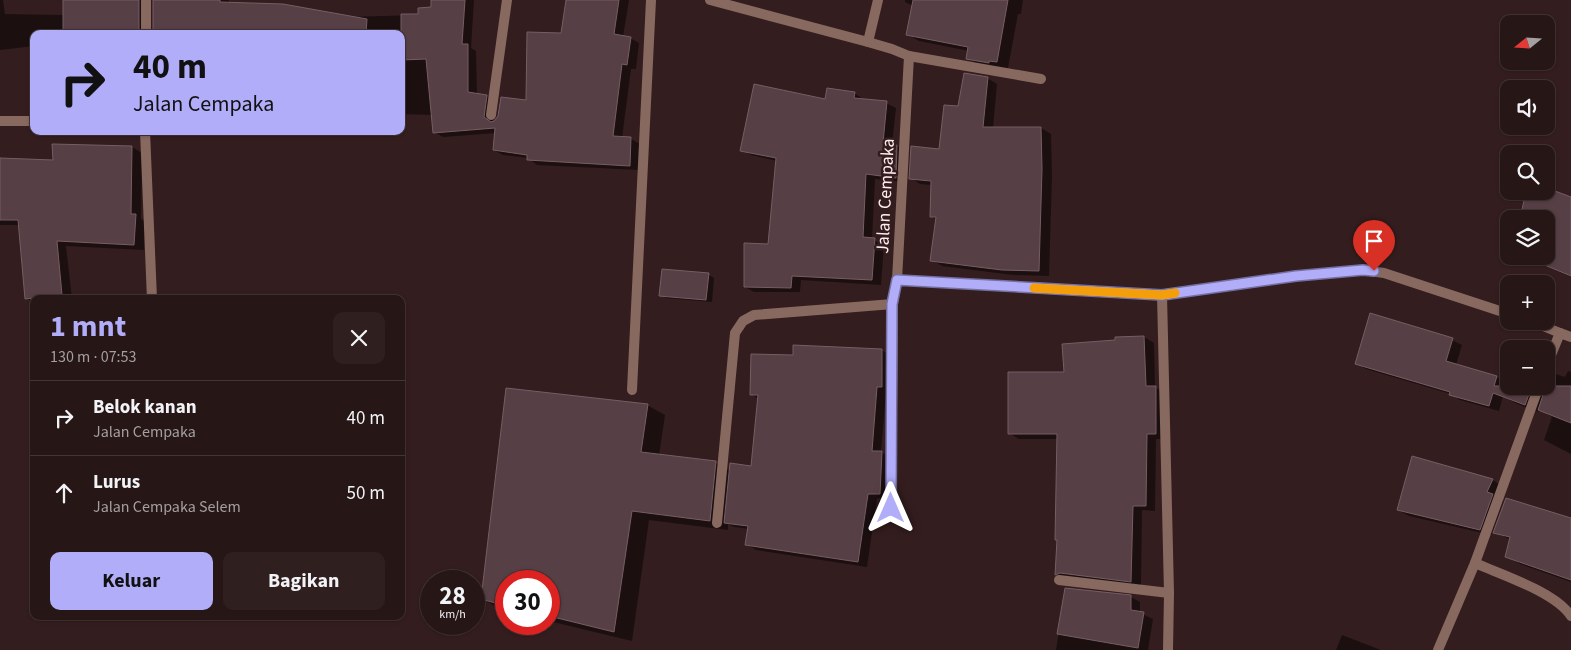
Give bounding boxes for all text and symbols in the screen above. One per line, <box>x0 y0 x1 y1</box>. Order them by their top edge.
north arrow <box>1500 15 1555 70</box>
map controls <box>1500 15 1555 395</box>
text: 40 m <box>133 42 207 92</box>
icon: right <box>50 50 115 115</box>
button: sound <box>1500 80 1555 135</box>
text: Jalan Cempaka <box>133 88 274 120</box>
street label: Jalan Cempaka <box>870 138 901 254</box>
button: search <box>1500 145 1555 200</box>
button: layers <box>1500 210 1555 265</box>
pin <box>1353 220 1395 271</box>
icon: arrive <box>1360 227 1388 255</box>
button: + <box>1500 275 1555 330</box>
text: 1 mnt <box>50 305 126 348</box>
button: close <box>333 312 385 364</box>
button: − <box>1500 340 1555 395</box>
text: 130 m · 07:53 <box>50 346 137 368</box>
text: Belok kanan <box>93 394 197 421</box>
icon: right <box>50 404 78 432</box>
text: 40 m <box>347 405 385 432</box>
text: Jalan Cempaka <box>93 421 196 443</box>
text: Lurus <box>93 469 140 496</box>
icon: ahead <box>50 479 78 507</box>
text: 50 m <box>347 480 385 507</box>
position arrow <box>864 481 916 533</box>
text: Jalan Cempaka Selem <box>93 496 241 518</box>
button: Keluar <box>50 552 213 610</box>
button: Bagikan <box>223 552 385 610</box>
speed limit sign: 30 <box>495 570 560 635</box>
text: 28 <box>439 578 466 614</box>
text: km/h <box>439 606 466 623</box>

